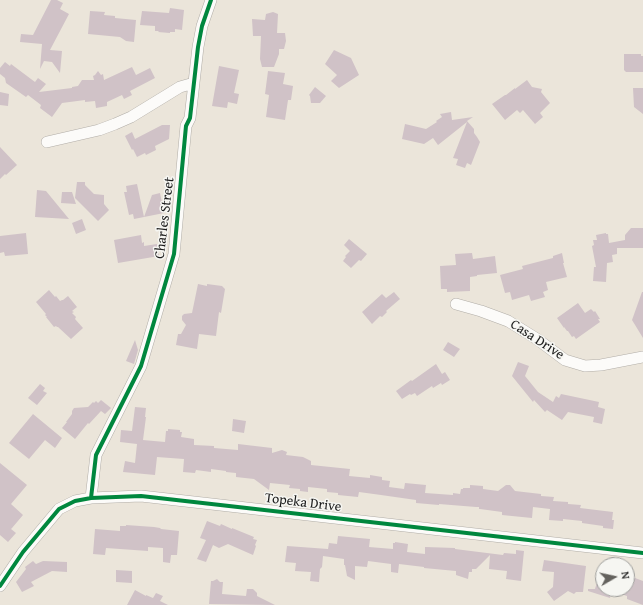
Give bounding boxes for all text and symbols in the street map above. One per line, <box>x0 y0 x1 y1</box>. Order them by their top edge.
street label: Charles Street <box>152 176 178 260</box>
street label: Casa Drive <box>507 316 567 364</box>
street label: Topeka Drive <box>264 490 342 516</box>
north arrow <box>595 557 635 597</box>
text: N <box>617 570 634 580</box>

